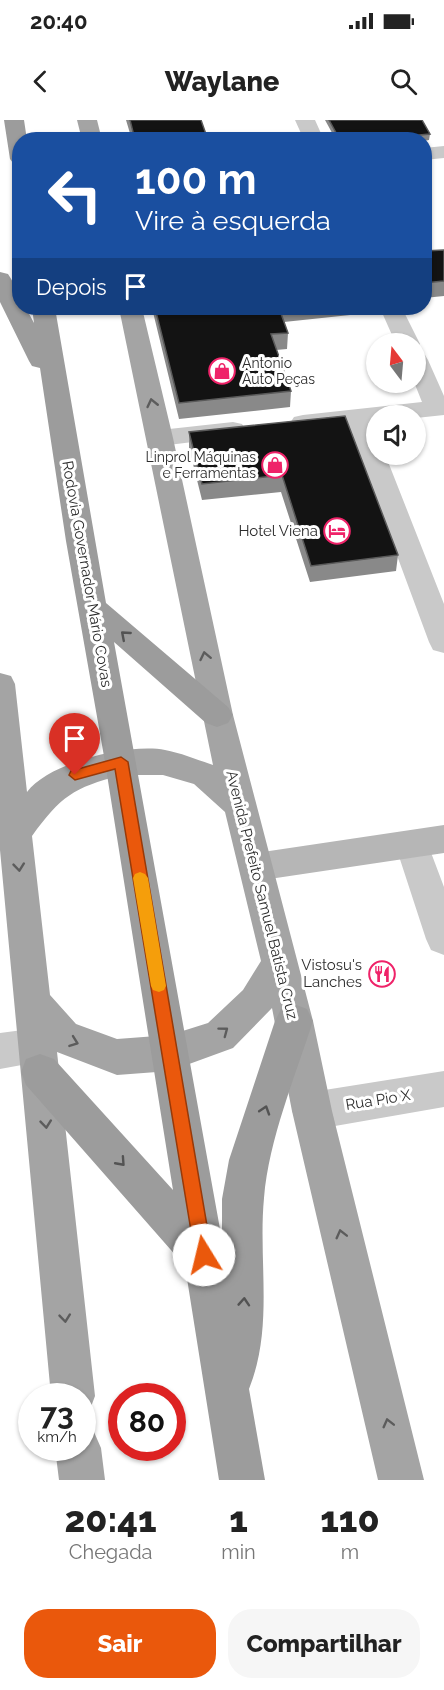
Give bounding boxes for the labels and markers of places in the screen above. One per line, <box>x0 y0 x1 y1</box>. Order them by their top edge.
place label: Antonio Auto Peças <box>242 355 315 387</box>
shop icon: Antonio Auto Peças <box>207 356 237 386</box>
place label: Linprol Máquinas e Ferramentas <box>146 449 256 481</box>
shop icon: Linprol Máquinas e Ferramentas <box>260 450 290 480</box>
hotel icon: Hotel Viena <box>322 516 352 546</box>
place label: Hotel Viena <box>238 522 318 540</box>
pin <box>49 713 100 775</box>
place label: Vistosu's Lanches <box>301 956 362 991</box>
restaurant icon: Vistosu's Lanches <box>367 959 397 989</box>

